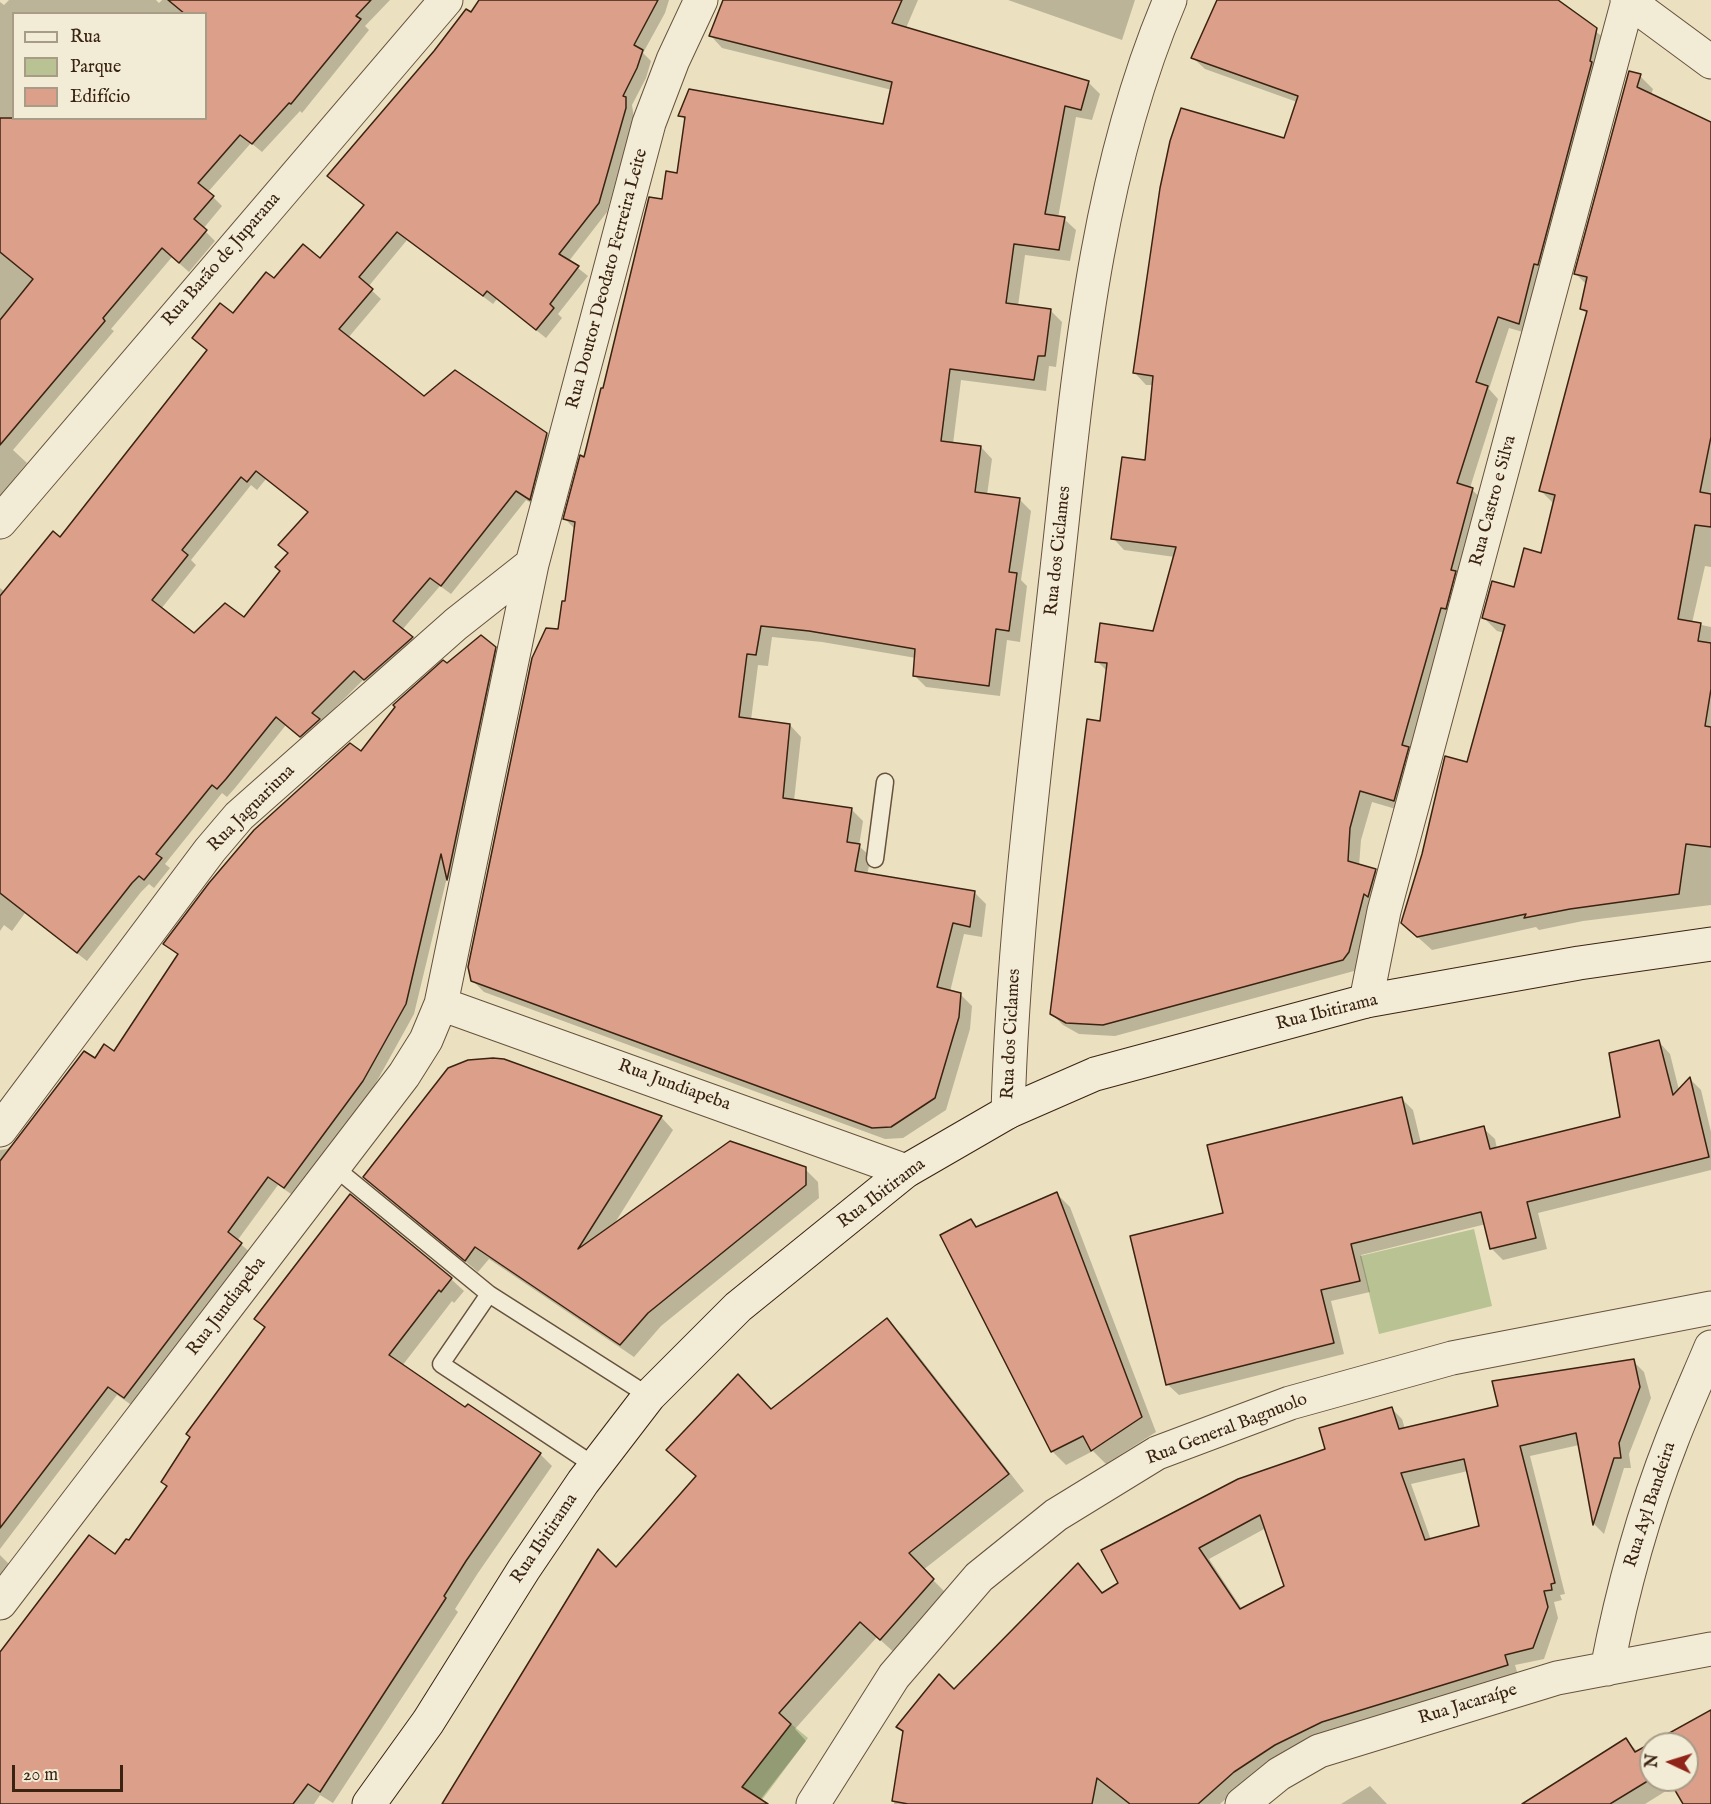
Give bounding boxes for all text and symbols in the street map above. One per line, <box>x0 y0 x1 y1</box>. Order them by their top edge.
legend <box>12 12 207 120</box>
text: Rua <box>70 26 101 49</box>
text: Parque <box>70 56 121 79</box>
text: Edifício <box>70 86 130 109</box>
street label: Rua Doutor Deodato Ferreira Leite <box>563 147 653 411</box>
street label: Rua Barão de Juparana <box>158 189 286 331</box>
street label: Rua Castro e Silva <box>1466 433 1522 569</box>
street label: Rua dos Ciclames <box>1041 485 1077 617</box>
street label: Rua Jaguariuna <box>204 761 300 857</box>
street label: Rua dos Ciclames <box>998 968 1026 1100</box>
street label: Rua Ibitirama <box>1274 990 1380 1036</box>
street label: Rua Jundiapeba <box>615 1056 733 1116</box>
street label: Rua Ibitirama <box>834 1154 930 1234</box>
street label: Rua Jundiapeba <box>183 1253 271 1361</box>
street label: Rua General Bagnuolo <box>1143 1389 1311 1471</box>
street label: Rua Ayl Bandeira <box>1621 1440 1681 1570</box>
street label: Rua Ibitirama <box>507 1490 583 1588</box>
street label: Rua Jacaraípe <box>1416 1680 1520 1730</box>
north arrow <box>1639 1732 1699 1792</box>
scale bar <box>15 1753 126 1791</box>
text: N <box>1643 1753 1663 1768</box>
text: 20 m <box>23 1764 58 1787</box>

